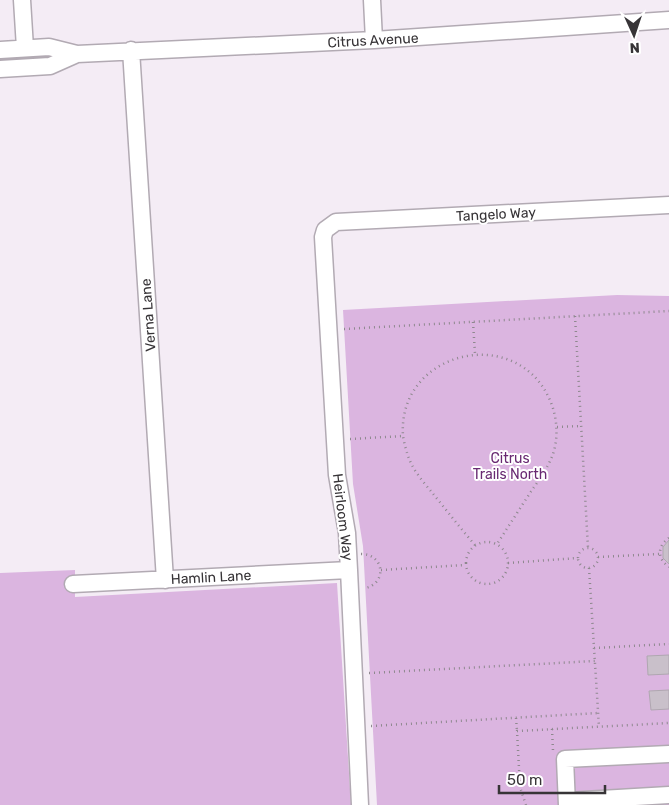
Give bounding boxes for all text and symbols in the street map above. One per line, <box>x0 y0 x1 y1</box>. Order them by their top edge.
north arrow <box>609 10 659 60</box>
street label: Citrus Avenue <box>327 30 419 51</box>
text: N <box>629 39 640 56</box>
street label: Tangelo Way <box>456 204 537 225</box>
street label: Verna Lane <box>137 278 160 352</box>
park label: Citrus Trails North <box>473 450 547 483</box>
street label: Heirloom Way <box>329 472 356 562</box>
street label: Hamlin Lane <box>170 567 252 588</box>
scale bar <box>499 762 605 794</box>
text: 50 m <box>507 771 542 789</box>

